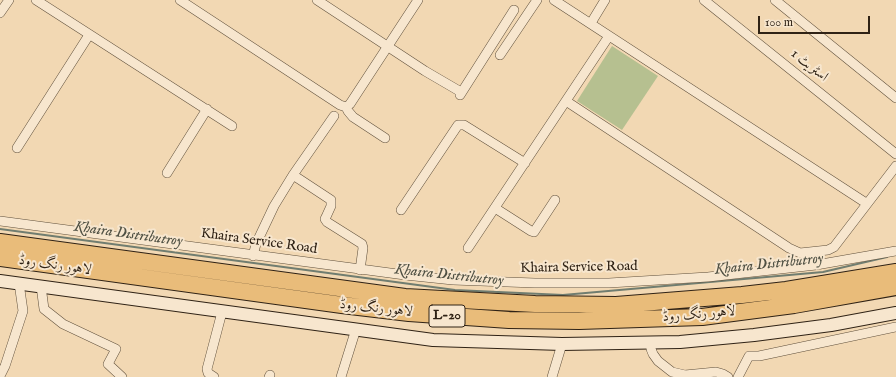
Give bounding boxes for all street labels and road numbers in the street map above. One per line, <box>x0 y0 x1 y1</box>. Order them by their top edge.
street label: اسٹریٹ 1 <box>787 46 831 86</box>
street label: Khaira Service Road <box>200 226 318 258</box>
street label: لاہور رنگ روڈ <box>17 253 93 279</box>
street label: Khaira Service Road <box>520 259 638 277</box>
street label: لاہور رنگ روڈ <box>339 297 413 321</box>
street label: لاہور رنگ روڈ <box>662 303 736 327</box>
road number: L-20 <box>429 305 465 327</box>

